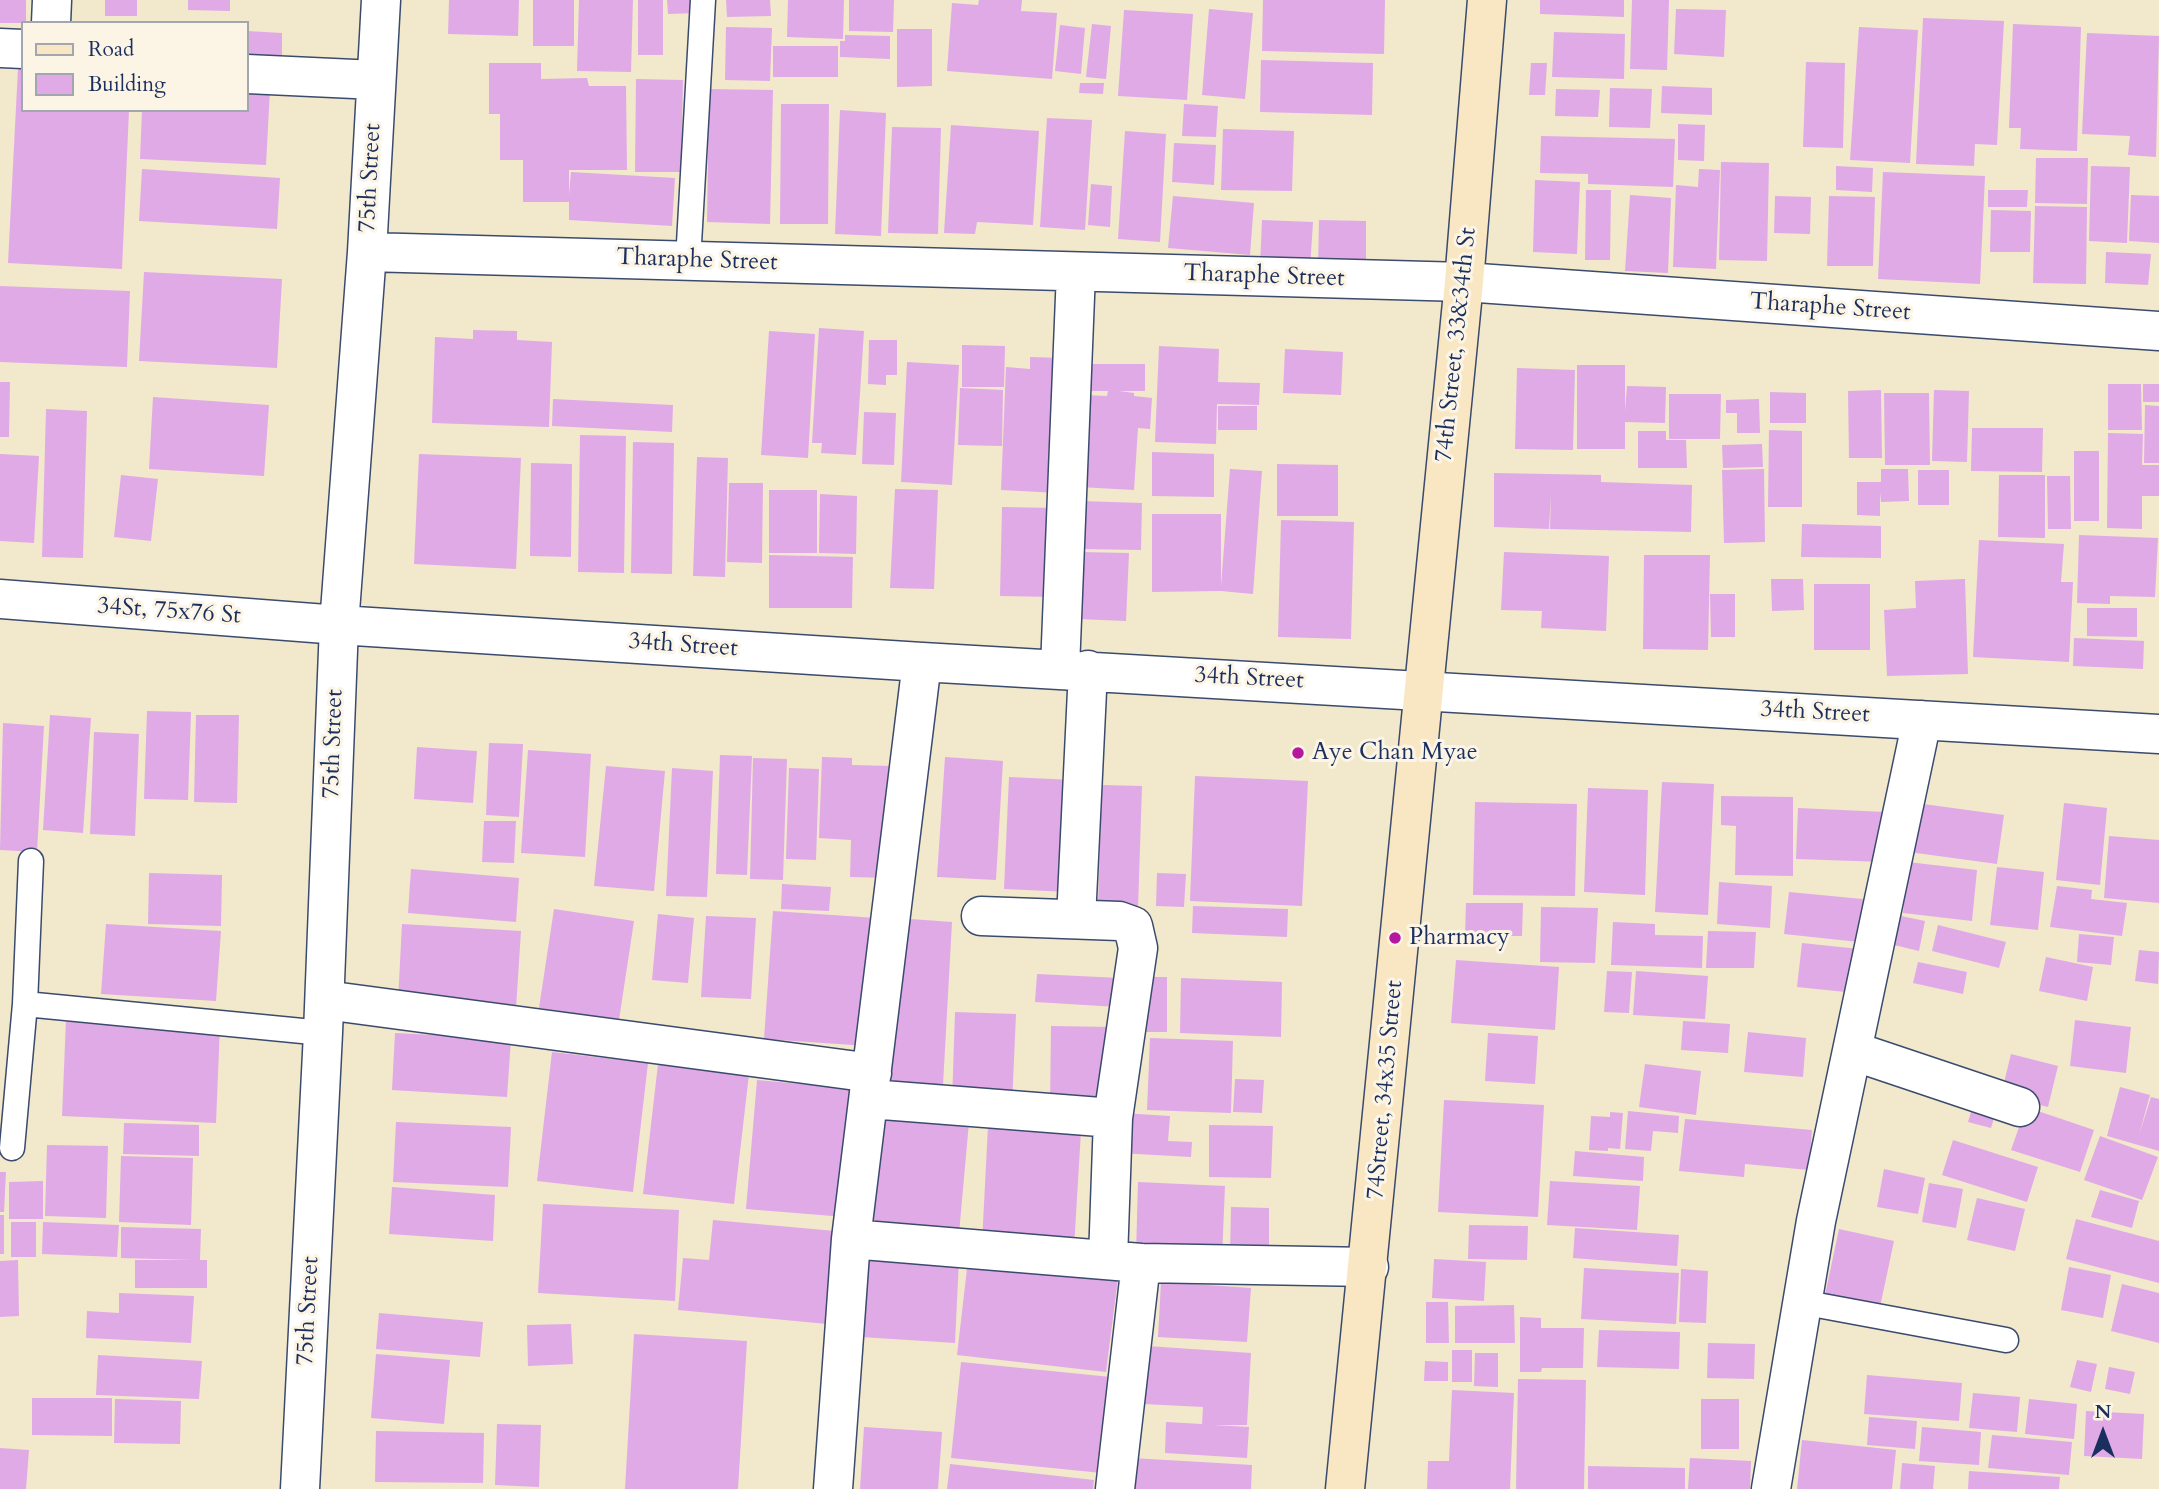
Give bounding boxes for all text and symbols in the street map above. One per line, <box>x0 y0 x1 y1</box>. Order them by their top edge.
legend <box>21 21 248 112</box>
text: Road <box>88 35 134 64</box>
text: Building <box>88 70 166 99</box>
street label: 75th Street <box>354 123 388 233</box>
street label: 74th Street, 33&34th St <box>1430 226 1484 464</box>
street label: Tharaphe Street <box>616 244 778 278</box>
street label: Tharaphe Street <box>1183 260 1345 294</box>
street label: Tharaphe Street <box>1749 288 1911 328</box>
street label: 34St, 75x76 St <box>96 593 242 631</box>
street label: 34th Street <box>627 628 739 664</box>
street label: 34th Street <box>1194 662 1304 696</box>
street label: 75th Street <box>318 689 350 799</box>
street label: 34th Street <box>1760 696 1870 730</box>
place label: Aye Chan Myae <box>1312 739 1478 767</box>
marker: Aye Chan Myae <box>1290 745 1306 761</box>
place label: Pharmacy <box>1409 924 1510 952</box>
marker: Pharmacy <box>1387 930 1403 946</box>
street label: 74Street, 34x35 Street <box>1362 979 1410 1201</box>
street label: 75th Street <box>292 1256 326 1366</box>
north arrow <box>2068 1398 2138 1468</box>
text: N <box>2095 1399 2111 1425</box>

